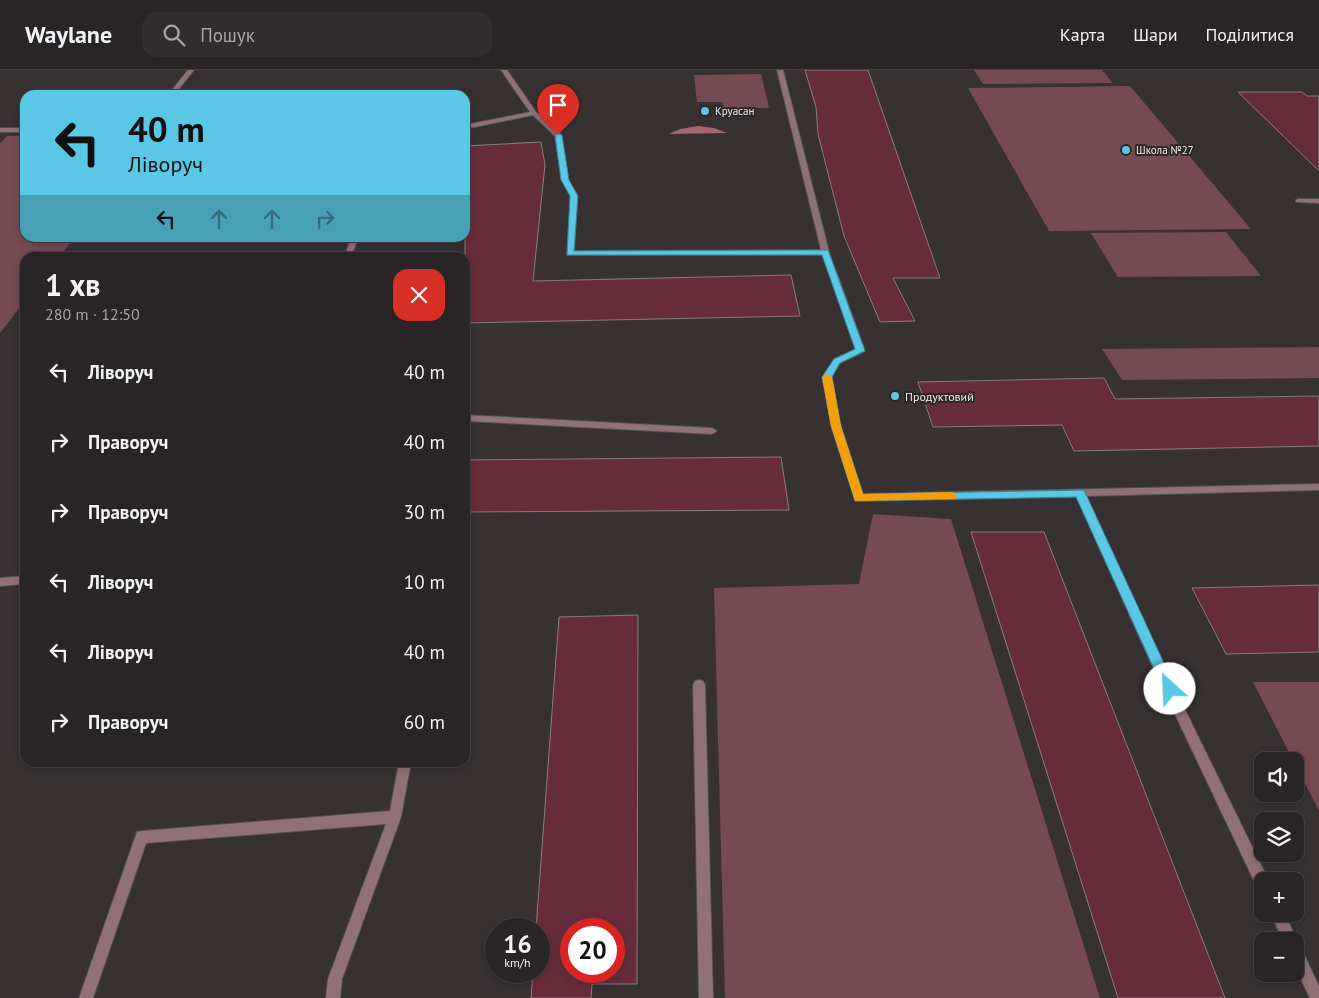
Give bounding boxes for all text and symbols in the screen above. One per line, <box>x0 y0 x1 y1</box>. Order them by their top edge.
search box <box>142 12 492 57</box>
text: Waylane <box>25 19 112 50</box>
icon: search <box>160 21 188 49</box>
text: Пошук <box>200 23 255 47</box>
text: Карта <box>1060 23 1105 46</box>
text: Шари <box>1133 23 1177 46</box>
text: Поділитися <box>1205 23 1294 46</box>
pin <box>537 84 579 135</box>
icon: arrive <box>544 91 572 119</box>
place label: Круасан <box>715 104 755 118</box>
marker: Круасан <box>699 105 711 117</box>
text: 40 m <box>128 106 205 152</box>
icon: left <box>45 110 110 175</box>
place label: Школа №27 <box>1136 143 1194 157</box>
marker: Школа №27 <box>1120 144 1132 156</box>
text: Ліворуч <box>128 150 203 178</box>
icon: left <box>152 205 180 233</box>
icon: ahead <box>205 205 233 233</box>
icon: ahead <box>258 205 286 233</box>
icon: right <box>311 205 339 233</box>
text: 1 хв <box>45 265 101 304</box>
button: close <box>393 269 445 321</box>
text: 280 m · 12:50 <box>45 304 140 324</box>
icon: left <box>45 358 73 386</box>
text: Ліворуч <box>88 360 153 384</box>
text: 40 m <box>404 360 445 384</box>
place label: Продуктовий <box>905 389 974 404</box>
marker: Продуктовий <box>889 390 901 402</box>
icon: right <box>45 428 73 456</box>
text: Праворуч <box>88 430 168 454</box>
text: 40 m <box>404 430 445 454</box>
icon: right <box>45 498 73 526</box>
text: Праворуч <box>88 500 168 524</box>
text: 30 m <box>404 500 445 524</box>
icon: left <box>45 568 73 596</box>
text: Ліворуч <box>88 570 153 594</box>
text: 10 m <box>404 570 445 594</box>
icon: left <box>45 638 73 666</box>
text: Ліворуч <box>88 640 153 664</box>
text: 40 m <box>404 640 445 664</box>
position arrow <box>1143 662 1195 714</box>
icon: right <box>45 708 73 736</box>
text: Праворуч <box>88 710 168 734</box>
text: 60 m <box>404 710 445 734</box>
map controls <box>1254 752 1304 982</box>
button: sound <box>1254 752 1304 802</box>
button: layers <box>1254 812 1304 862</box>
button: + <box>1254 872 1304 922</box>
speed limit sign: 20 <box>560 918 625 983</box>
text: 16 <box>503 928 532 960</box>
button: − <box>1254 932 1304 982</box>
text: km/h <box>504 955 531 970</box>

